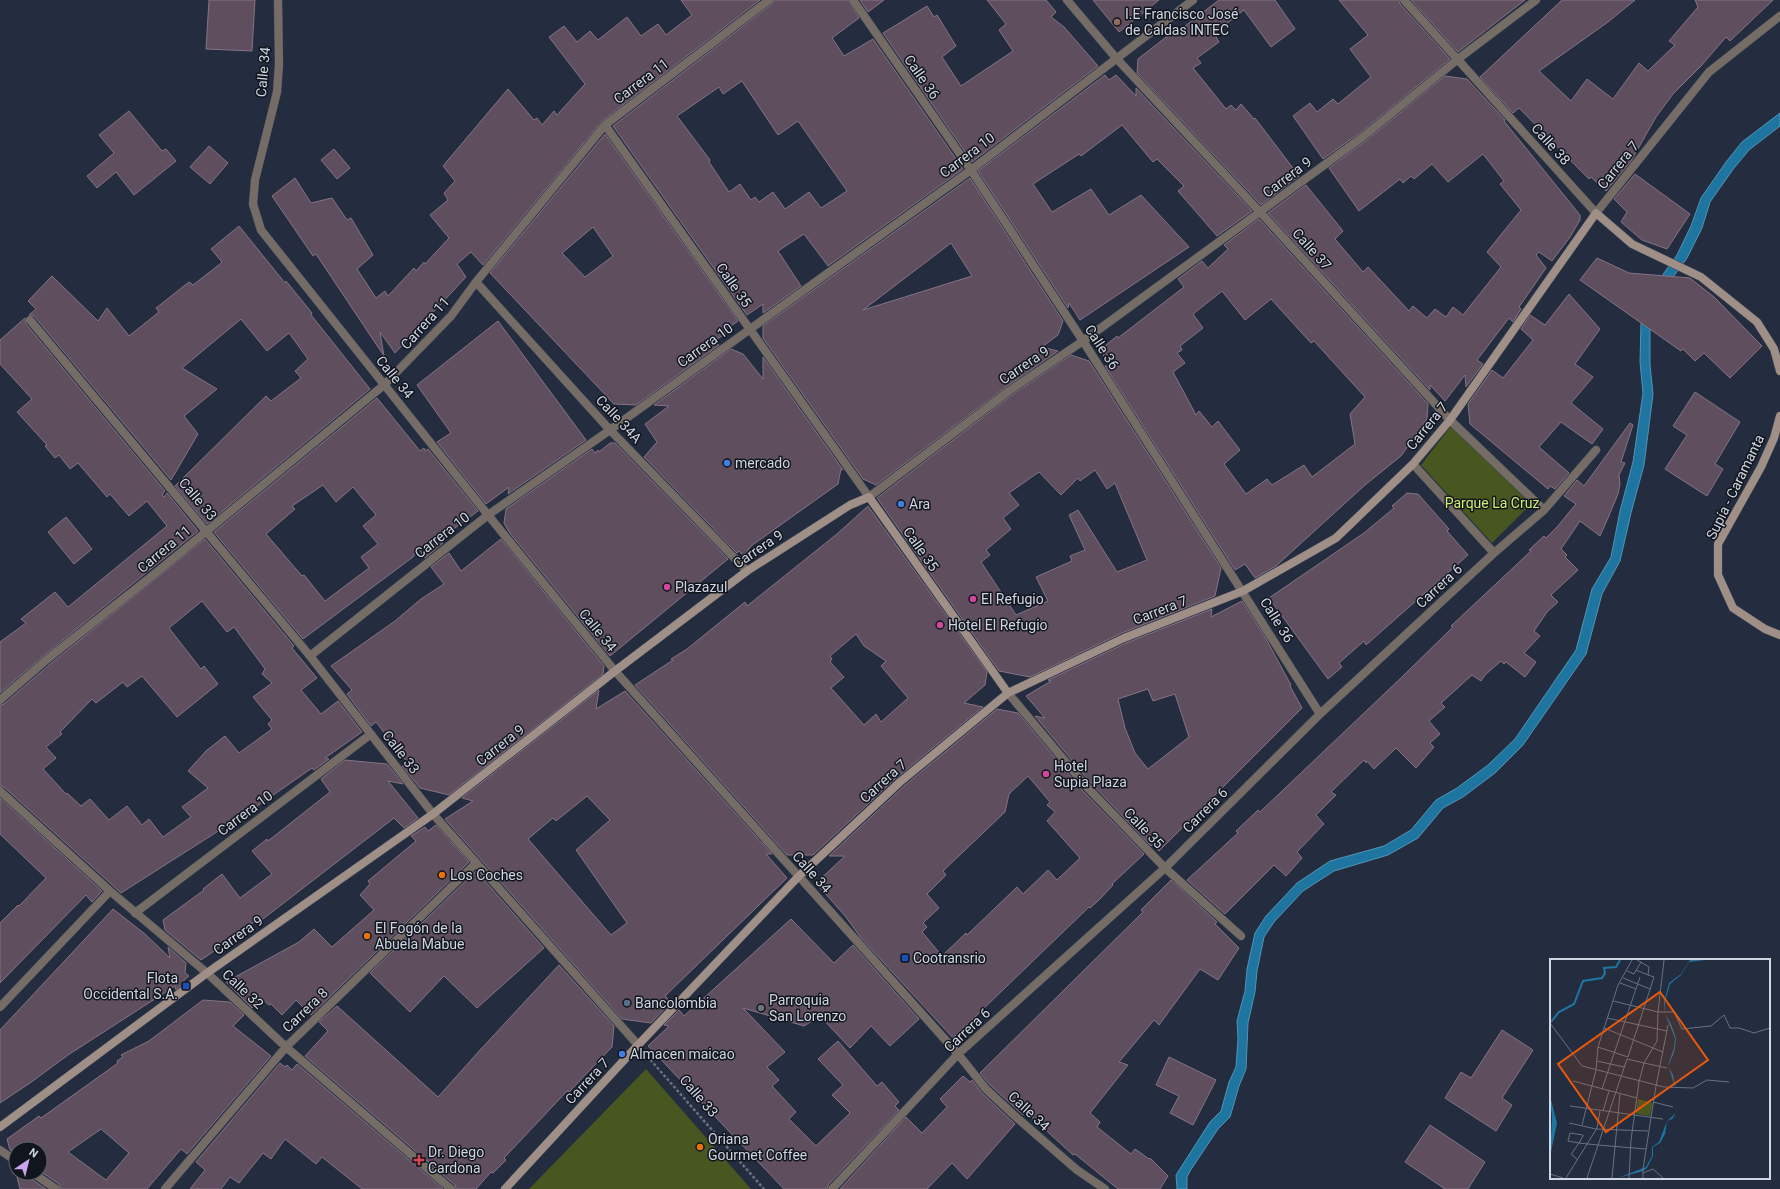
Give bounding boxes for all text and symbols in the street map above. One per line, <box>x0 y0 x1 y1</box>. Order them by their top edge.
place label: I.E Francisco José de Caldas INTEC <box>1125 6 1238 38</box>
marker: I.E Francisco José de Caldas INTEC <box>1112 17 1122 27</box>
street label: Calle 34 <box>253 46 273 98</box>
street label: Calle 36 <box>901 52 943 102</box>
street label: Carrera 11 <box>610 55 672 107</box>
street label: Calle 38 <box>1528 120 1574 168</box>
street label: Carrera 10 <box>936 129 998 181</box>
street label: Carrera 7 <box>1594 138 1642 192</box>
street label: Carrera 9 <box>1259 153 1315 201</box>
street label: Calle 37 <box>1289 225 1335 273</box>
street label: Calle 35 <box>713 260 755 310</box>
street label: Carrera 11 <box>397 294 453 352</box>
street label: Carrera 10 <box>674 319 736 371</box>
street label: Calle 36 <box>1082 322 1122 373</box>
street label: Carrera 9 <box>996 342 1052 388</box>
street label: Calle 34 <box>373 352 417 402</box>
street label: Calle 34A <box>593 392 645 446</box>
street label: Carrera 7 <box>1403 399 1451 453</box>
street label: Supía - Caramanta <box>1703 432 1767 542</box>
place label: mercado <box>735 455 790 471</box>
marker: mercado <box>722 458 732 468</box>
street label: Calle 33 <box>176 475 220 523</box>
park label: Parque La Cruz <box>1445 495 1539 511</box>
place label: Ara <box>909 496 930 512</box>
marker: Ara <box>896 499 906 509</box>
street label: Carrera 10 <box>412 509 473 561</box>
street label: Carrera 11 <box>134 522 194 576</box>
street label: Calle 35 <box>900 524 942 574</box>
street label: Carrera 9 <box>730 526 786 572</box>
street label: Carrera 6 <box>1413 561 1465 611</box>
place label: Plazazul <box>675 579 727 595</box>
marker: Plazazul <box>662 582 672 592</box>
place label: El Refugio <box>981 591 1044 607</box>
street label: Carrera 7 <box>1131 592 1190 628</box>
marker: El Refugio <box>968 594 978 604</box>
street label: Calle 36 <box>1257 594 1297 646</box>
street label: Calle 34 <box>576 605 620 655</box>
place label: Hotel El Refugio <box>948 617 1048 633</box>
marker: Hotel El Refugio <box>935 620 945 630</box>
street label: Carrera 9 <box>473 721 527 769</box>
street label: Calle 33 <box>379 727 423 777</box>
street label: Carrera 7 <box>856 756 910 806</box>
place label: Hotel Supia Plaza <box>1054 758 1127 790</box>
marker: Hotel Supia Plaza <box>1041 769 1051 779</box>
street label: Carrera 6 <box>1179 784 1231 836</box>
street label: Carrera 10 <box>214 787 276 839</box>
street label: Calle 35 <box>1121 804 1167 852</box>
street label: Calle 34 <box>789 848 835 896</box>
place label: Los Coches <box>450 867 523 883</box>
marker: Los Coches <box>437 870 447 880</box>
street label: Carrera 9 <box>210 912 266 958</box>
place label: El Fogón de la Abuela Mabue <box>375 920 464 952</box>
marker: El Fogón de la Abuela Mabue <box>362 931 372 941</box>
place label: Cootransrio <box>913 950 986 966</box>
marker: Cootransrio <box>900 953 910 963</box>
inset map <box>1550 959 1770 1179</box>
street label: Calle 32 <box>219 966 267 1012</box>
place label: Flota Occidental S.A. <box>83 970 178 1002</box>
marker: Flota Occidental S.A. <box>181 981 191 991</box>
street label: Carrera 8 <box>279 984 331 1036</box>
place label: Parroquia San Lorenzo <box>769 992 846 1024</box>
place label: Bancolombia <box>635 995 717 1011</box>
marker: Bancolombia <box>622 998 632 1008</box>
marker: Parroquia San Lorenzo <box>756 1003 766 1013</box>
street label: Carrera 6 <box>941 1005 993 1055</box>
place label: Almacen maicao <box>630 1046 735 1062</box>
marker: Almacen maicao <box>617 1049 627 1059</box>
street label: Carrera 7 <box>562 1055 612 1107</box>
street label: Calle 33 <box>677 1072 721 1120</box>
street label: Calle 34 <box>1005 1088 1053 1134</box>
place label: Oriana Gourmet Coffee <box>708 1131 807 1163</box>
north arrow <box>8 1141 48 1181</box>
marker: Oriana Gourmet Coffee <box>695 1142 705 1152</box>
place label: Dr. Diego Cardona <box>428 1144 484 1176</box>
text: N <box>27 1146 41 1161</box>
marker: Dr. Diego Cardona <box>413 1154 425 1166</box>

